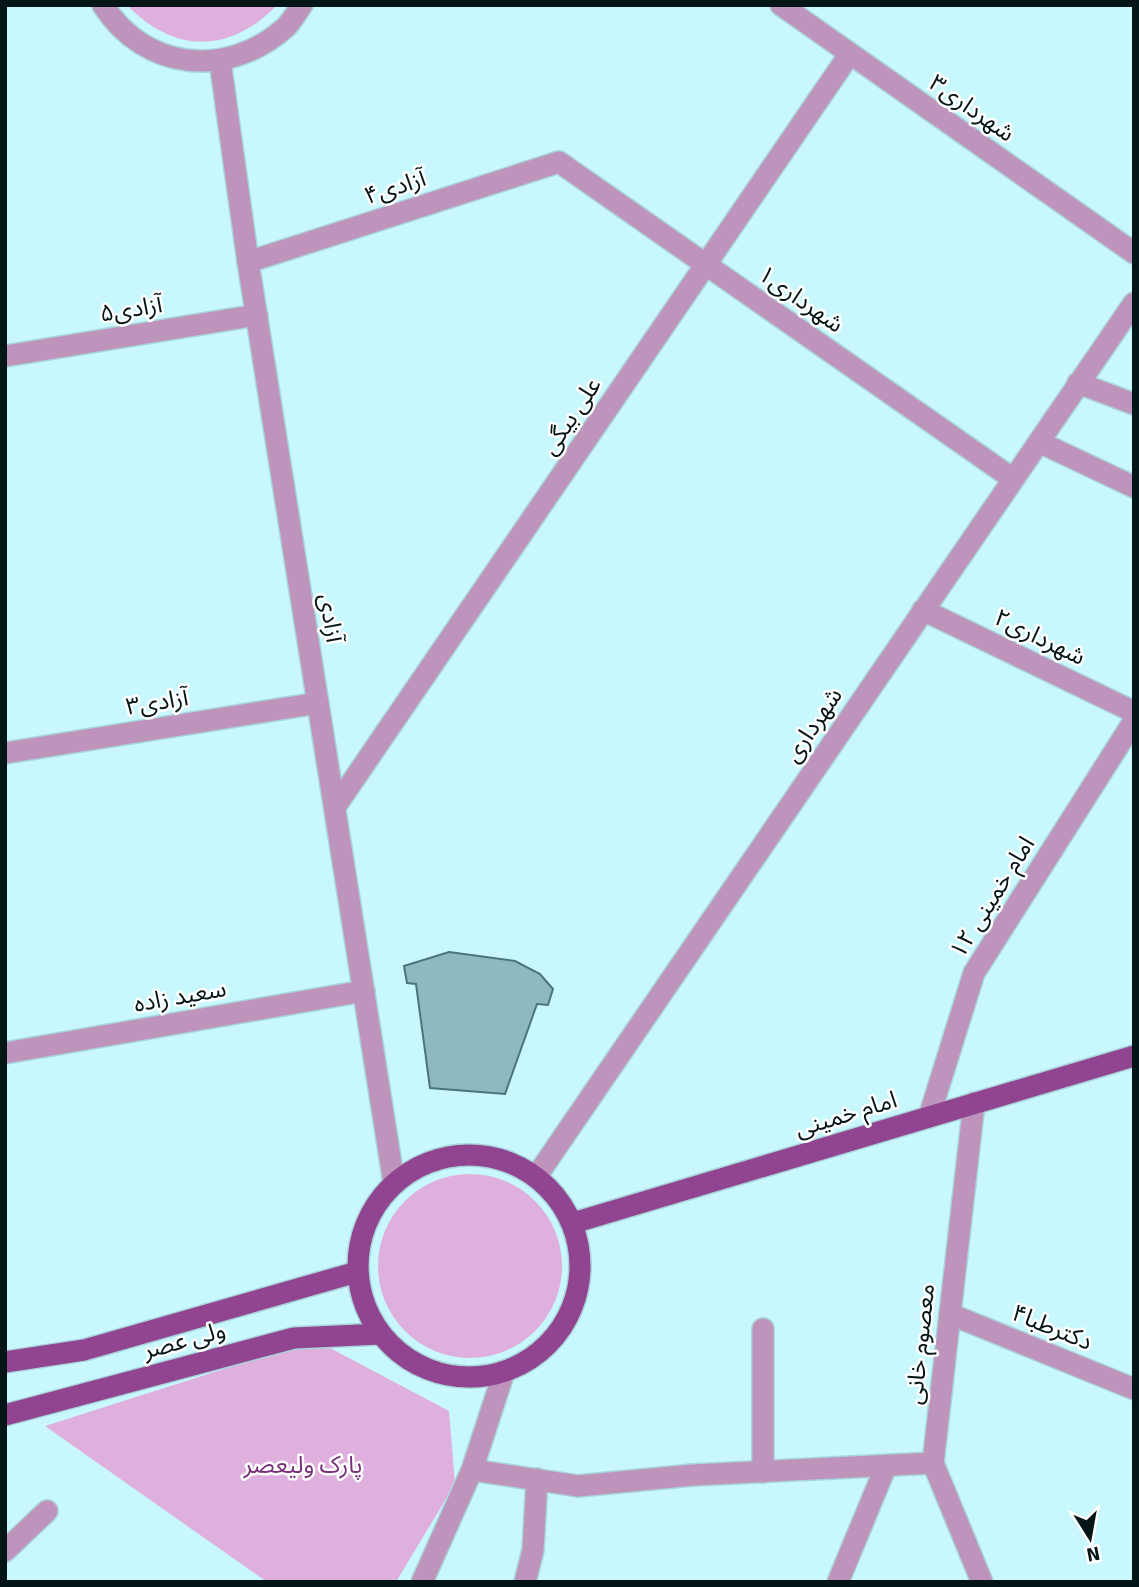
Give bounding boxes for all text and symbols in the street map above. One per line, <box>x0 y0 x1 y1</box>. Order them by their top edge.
street label: شهرداری۳ <box>923 68 1021 148</box>
street label: آزادی۴ <box>360 163 431 211</box>
street label: شهرداری۱ <box>752 259 850 339</box>
street label: آزادی۵ <box>98 289 165 329</box>
street label: علی بیگی <box>534 371 608 461</box>
street label: آزادی <box>312 591 350 646</box>
street label: شهرداری۲ <box>990 602 1090 672</box>
street label: آزادی۳ <box>124 682 191 722</box>
street label: شهرداری <box>777 682 849 768</box>
street label: امام خمینی ۱۲ <box>943 831 1044 965</box>
street label: سعید زاده <box>131 973 229 1019</box>
street label: امام خمینی <box>791 1084 901 1147</box>
street label: معصوم خانی <box>899 1282 944 1406</box>
street label: دکترطبا۴ <box>1007 1297 1097 1357</box>
street label: ولی عصر <box>138 1315 229 1366</box>
park label: پارک ولیعصر <box>242 1450 363 1480</box>
north arrow <box>1055 1503 1125 1573</box>
text: N <box>1084 1541 1102 1567</box>

